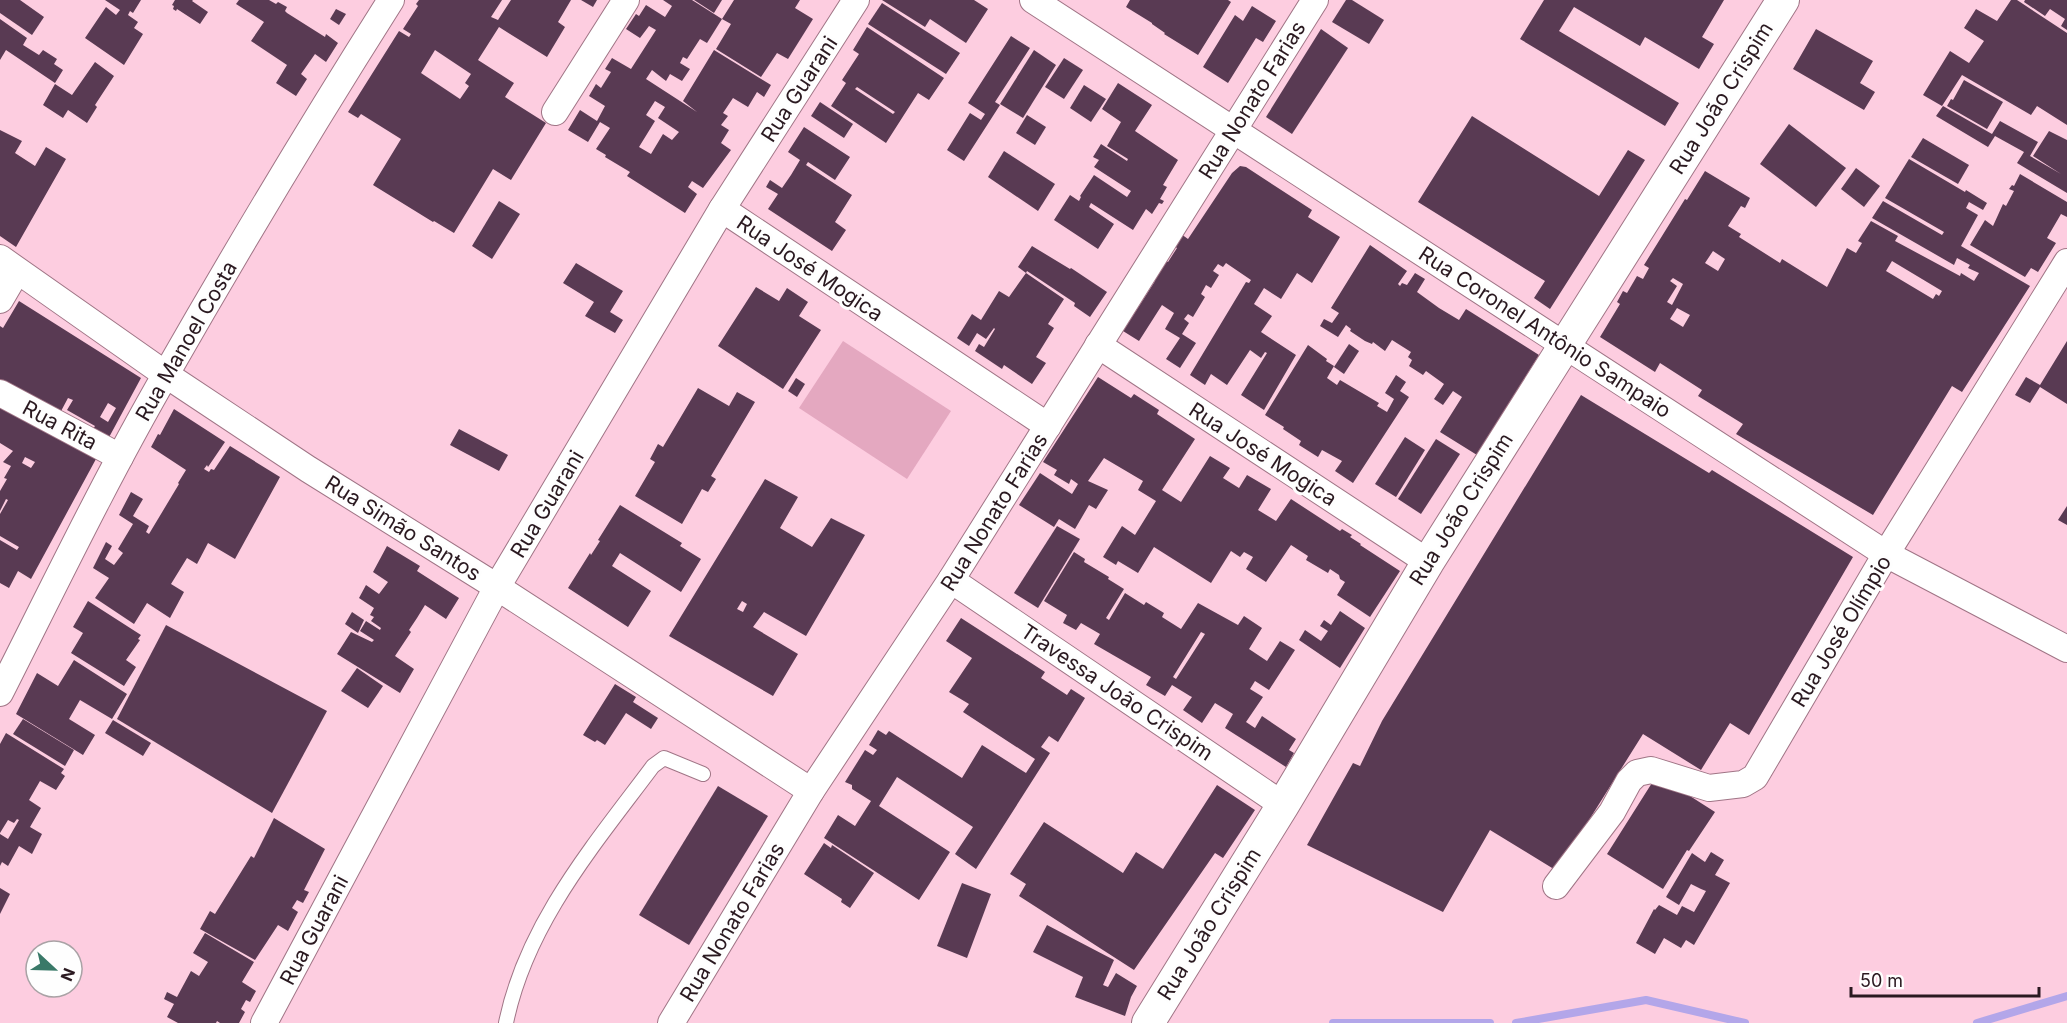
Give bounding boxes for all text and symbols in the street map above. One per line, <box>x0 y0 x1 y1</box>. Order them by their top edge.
street label: Rua Nonato Farias <box>1193 17 1311 183</box>
street label: Rua João Crispim <box>1664 17 1778 179</box>
street label: Rua Guarani <box>756 32 842 146</box>
street label: Rua José Mogica <box>732 210 888 326</box>
street label: Rua Coronel Antônio Sampaio <box>1414 241 1676 423</box>
street label: Rua Manoel Costa <box>130 257 242 425</box>
street label: Rua Rita <box>18 395 102 455</box>
street label: Rua José Mogica <box>1184 397 1342 511</box>
street label: Rua João Crispim <box>1404 428 1518 590</box>
street label: Rua Nonato Farias <box>935 429 1053 595</box>
street label: Rua Guarani <box>505 446 589 562</box>
street label: Rua Simão Santos <box>321 470 485 586</box>
street label: Rua José Olímpio <box>1786 551 1896 711</box>
street label: Travessa João Crispim <box>1016 618 1218 766</box>
street label: Rua Nonato Farias <box>675 838 789 1006</box>
street label: Rua João Crispim <box>1152 843 1266 1005</box>
street label: Rua Guarani <box>275 871 353 989</box>
north arrow <box>24 939 84 999</box>
scale bar <box>1851 960 2038 998</box>
text: N <box>56 965 79 984</box>
text: 50 m <box>1860 970 1903 991</box>

